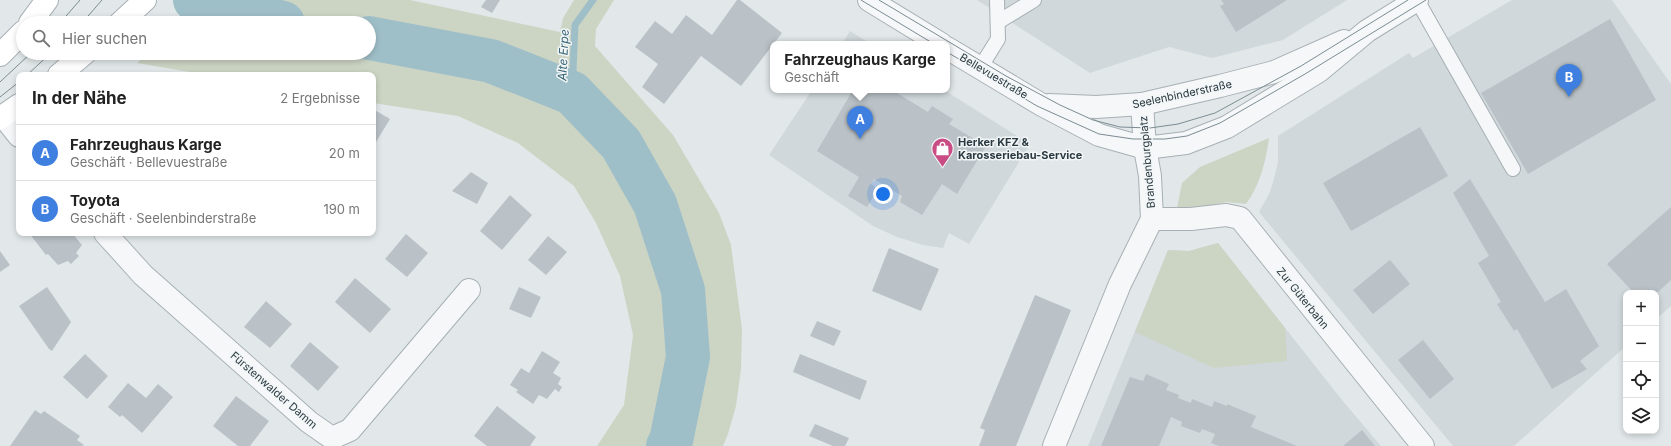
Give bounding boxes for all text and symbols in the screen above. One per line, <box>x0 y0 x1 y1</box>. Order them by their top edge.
search box <box>16 16 376 60</box>
icon: search <box>30 27 52 49</box>
text: Hier suchen <box>62 29 147 48</box>
water label: Alte Erpe <box>554 29 572 82</box>
popup <box>770 41 950 93</box>
text: Fahrzeughaus Karge <box>784 50 936 69</box>
street label: Bellevuestraße <box>957 50 1031 102</box>
pin: B <box>1556 64 1582 97</box>
text: Geschäft <box>784 69 839 85</box>
street label: Seelenbinderstraße <box>1131 77 1233 111</box>
text: In der Nähe <box>32 88 127 108</box>
text: 2 Ergebnisse <box>280 90 360 106</box>
pin: A <box>847 106 873 139</box>
street label: Brandenburgplatz <box>1136 115 1158 209</box>
text: Fahrzeughaus Karge <box>70 135 222 154</box>
shop icon: Herker KFZ & Karosseriebau-Service <box>929 135 955 168</box>
place label: Herker KFZ & Karosseriebau-Service <box>958 135 1083 162</box>
text: A <box>40 145 50 161</box>
text: 20 m <box>329 145 360 161</box>
text: Geschäft · Bellevuestraße <box>70 154 227 170</box>
your location <box>873 184 893 204</box>
text: Toyota <box>70 191 120 210</box>
text: B <box>41 201 49 217</box>
text: 190 m <box>323 201 360 217</box>
text: Geschäft · Seelenbinderstraße <box>70 210 256 226</box>
street label: Zur Güterbahn <box>1274 264 1332 332</box>
map controls <box>1623 290 1659 434</box>
button: + <box>1623 290 1659 326</box>
button: − <box>1623 326 1659 362</box>
street label: Fürstenwalder Damm <box>228 348 320 432</box>
button: locate <box>1623 362 1659 398</box>
button: layers <box>1623 398 1659 434</box>

